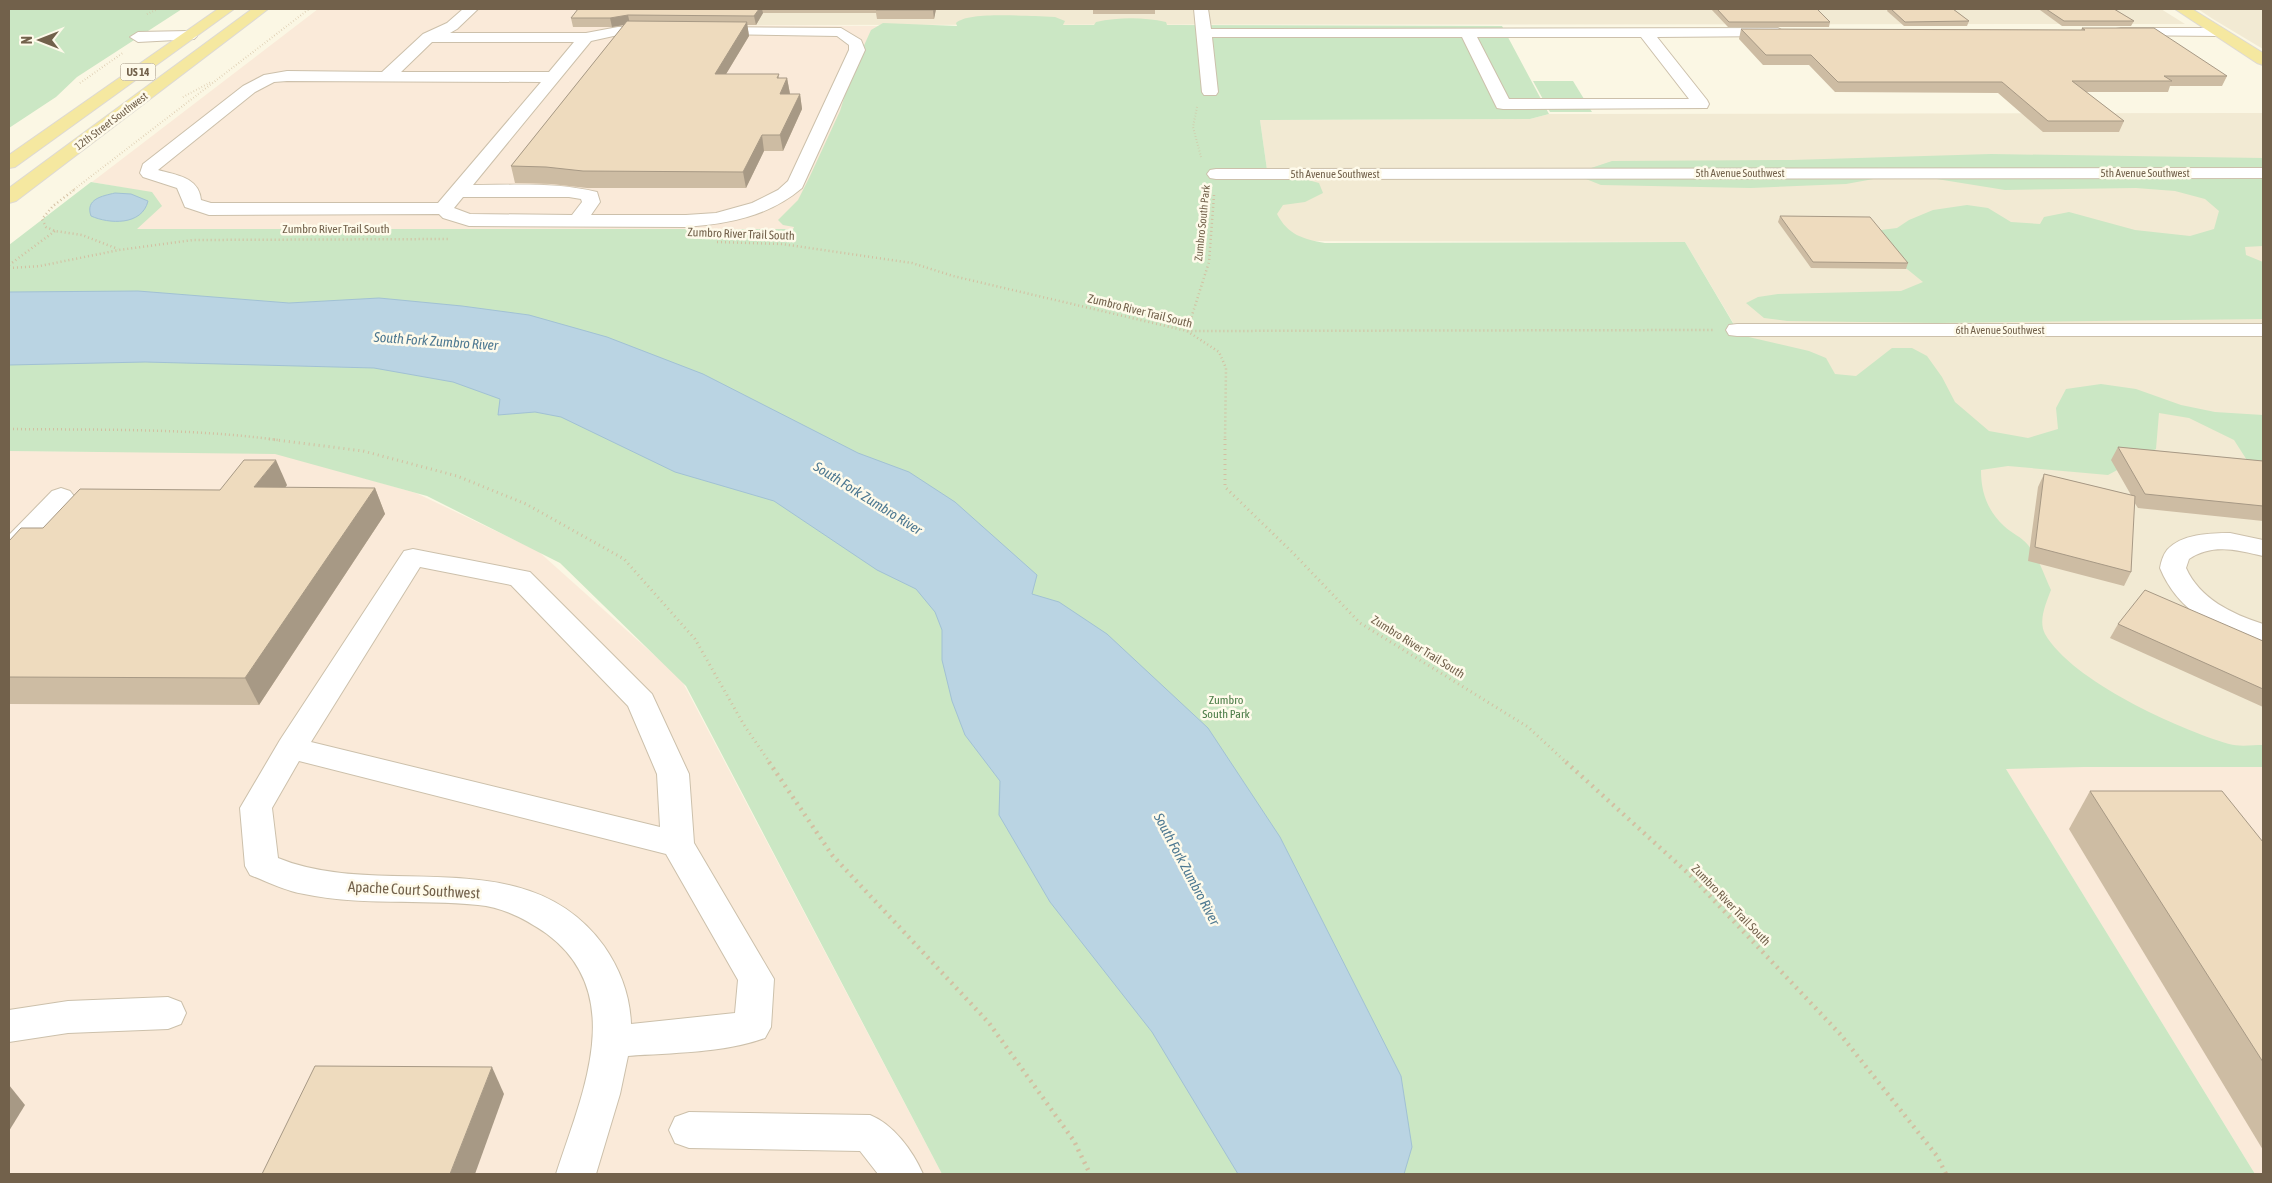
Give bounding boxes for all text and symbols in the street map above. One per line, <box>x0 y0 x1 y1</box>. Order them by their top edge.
north arrow <box>15 15 65 65</box>
text: N <box>19 36 35 44</box>
road number: US 14 <box>120 64 156 80</box>
street label: 12th Street Southwest <box>72 90 150 152</box>
street label: 5th Avenue Southwest <box>1695 167 1785 179</box>
street label: 5th Avenue Southwest <box>2100 167 2190 179</box>
street label: 5th Avenue Southwest <box>1290 168 1380 180</box>
street label: Zumbro South Park <box>1192 184 1212 262</box>
street label: Zumbro River Trail South <box>282 222 390 236</box>
street label: Zumbro River Trail South <box>687 225 795 243</box>
street label: Zumbro River Trail South <box>1086 291 1194 331</box>
street label: 6th Avenue Southwest <box>1955 324 2045 336</box>
water label: South Fork Zumbro River <box>372 329 499 353</box>
water label: South Fork Zumbro River <box>810 458 926 538</box>
street label: Zumbro River Trail South <box>1369 613 1467 681</box>
park label: Zumbro South Park <box>1202 693 1250 721</box>
water label: South Fork Zumbro River <box>1150 809 1224 928</box>
street label: Zumbro River Trail South <box>1689 862 1773 948</box>
street label: Apache Court Southwest <box>348 878 481 901</box>

